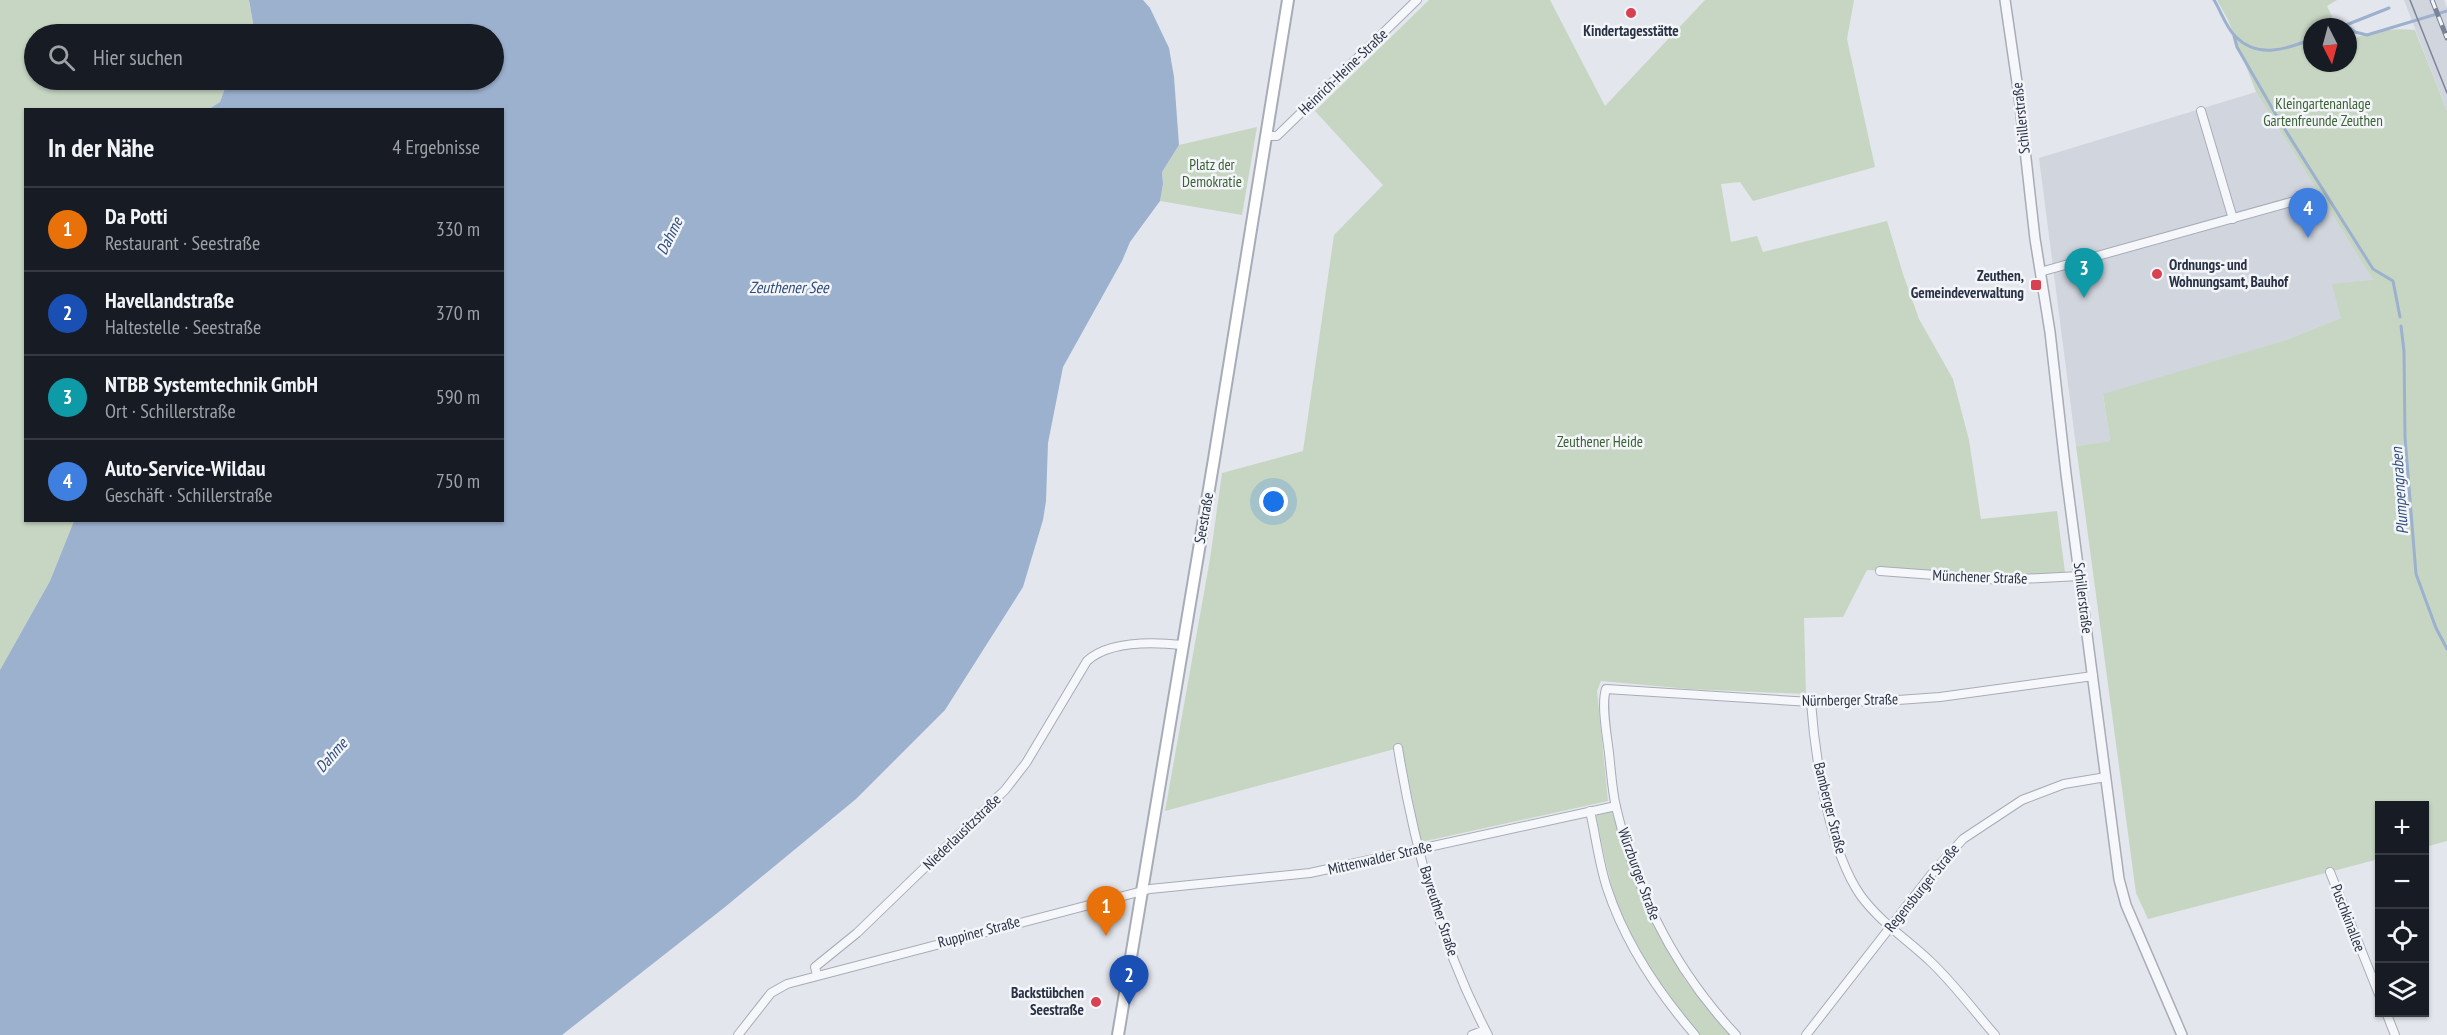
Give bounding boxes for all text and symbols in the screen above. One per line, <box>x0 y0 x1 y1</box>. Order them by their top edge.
marker: Kindertagesstätte <box>1624 6 1638 20</box>
north arrow <box>2303 18 2357 72</box>
place label: Kindertagesstätte <box>1583 21 1679 40</box>
search box <box>24 24 504 90</box>
street label: Heinrich-Heine-Straße <box>1294 24 1391 119</box>
icon: search <box>45 41 78 74</box>
text: Hier suchen <box>93 43 183 71</box>
street label: Schillerstraße <box>2007 81 2034 155</box>
park label: Kleingartenanlage Gartenfreunde Zeuthen <box>2263 94 2383 130</box>
text: In der Nähe <box>48 131 154 164</box>
text: 4 Ergebnisse <box>392 134 480 160</box>
park label: Platz der Demokratie <box>1182 155 1242 191</box>
pin: 4 <box>2288 188 2328 238</box>
text: Da Potti <box>105 202 168 230</box>
water label: Dahme <box>651 213 687 258</box>
text: 1 <box>63 216 72 242</box>
text: 330 m <box>436 216 480 242</box>
text: Restaurant · Seestraße <box>105 230 260 256</box>
pin: 3 <box>2064 248 2104 298</box>
place label: Ordnungs- und Wohnungsamt, Bauhof <box>2168 255 2289 291</box>
place label: Zeuthen, Gemeindeverwaltung <box>1911 266 2024 302</box>
marker: Ordnungs- und Wohnungsamt, Bauhof <box>2150 267 2164 281</box>
water label: Zeuthener See <box>749 277 830 297</box>
marker: Zeuthen, Gemeindeverwaltung <box>2029 278 2043 292</box>
text: Havellandstraße <box>105 286 234 314</box>
text: 2 <box>63 300 72 326</box>
text: 370 m <box>436 300 480 326</box>
text: Haltestelle · Seestraße <box>105 314 261 340</box>
text: NTBB Systemtechnik GmbH <box>105 370 318 398</box>
text: 3 <box>63 384 72 410</box>
text: 590 m <box>436 384 480 410</box>
text: Ort · Schillerstraße <box>105 398 236 424</box>
park label: Zeuthener Heide <box>1557 432 1643 451</box>
water label: Plumpengraben <box>2386 446 2412 535</box>
text: Auto-Service-Wildau <box>105 454 266 482</box>
text: 4 <box>63 468 72 494</box>
text: 750 m <box>436 468 480 494</box>
text: Geschäft · Schillerstraße <box>105 482 273 508</box>
your location <box>1259 487 1288 516</box>
street label: Seestraße <box>1190 491 1217 545</box>
street label: Schillerstraße <box>2070 561 2097 635</box>
street label: Münchener Straße <box>1932 565 2028 588</box>
street label: Nürnberger Straße <box>1802 689 1898 710</box>
water label: Dahme <box>311 733 352 776</box>
street label: Bamberger Straße <box>1810 760 1851 856</box>
street label: Niederlausitzstraße <box>919 790 1005 874</box>
map controls <box>2375 801 2429 1017</box>
button: + <box>2375 801 2429 855</box>
street label: Würzburger Straße <box>1614 825 1665 923</box>
street label: Mittenwalder Straße <box>1326 836 1434 879</box>
street label: Regensburger Straße <box>1880 840 1963 936</box>
button: − <box>2375 855 2429 909</box>
street label: Bayreuther Straße <box>1416 863 1463 958</box>
street label: Puschkinallee <box>2327 881 2370 954</box>
pin: 1 <box>1086 886 1126 936</box>
button: locate <box>2375 909 2429 963</box>
street label: Ruppiner Straße <box>936 911 1022 952</box>
pin: 2 <box>1110 956 1148 1005</box>
button: layers <box>2375 963 2429 1017</box>
place label: Backstübchen Seestraße <box>1011 983 1084 1019</box>
marker: Backstübchen Seestraße <box>1089 995 1103 1009</box>

